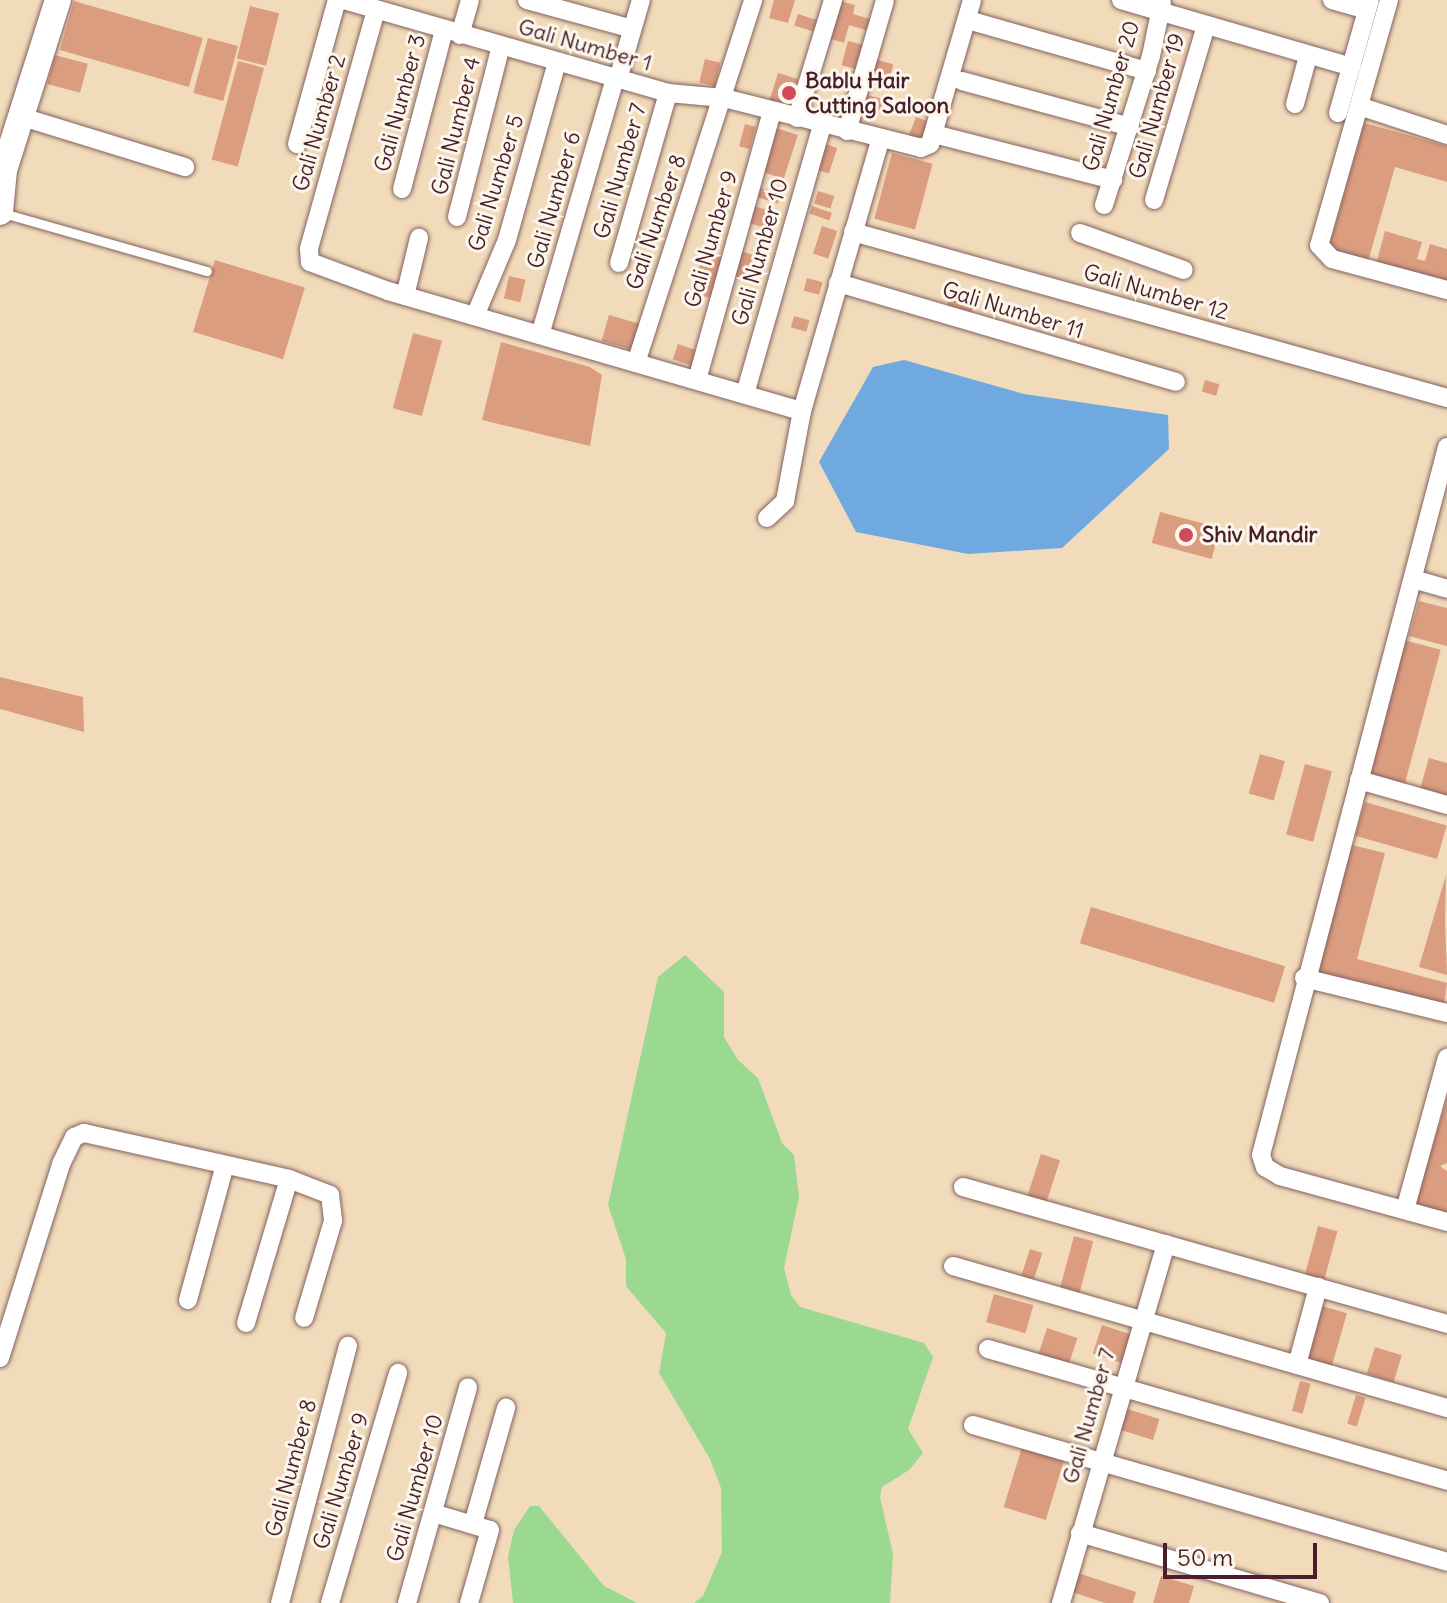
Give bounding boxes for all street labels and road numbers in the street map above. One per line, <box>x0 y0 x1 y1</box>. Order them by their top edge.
street label: Gali Number 1 <box>515 13 655 77</box>
street label: Gali Number 20 <box>1077 18 1145 174</box>
street label: Gali Number 19 <box>1124 30 1190 182</box>
street label: Gali Number 3 <box>369 31 431 175</box>
street label: Gali Number 2 <box>287 52 351 194</box>
street label: Gali Number 4 <box>426 54 486 198</box>
street label: Gali Number 7 <box>588 100 652 242</box>
street label: Gali Number 5 <box>463 111 529 255</box>
street label: Gali Number 6 <box>522 128 586 272</box>
street label: Gali Number 8 <box>620 151 692 293</box>
street label: Gali Number 9 <box>679 167 743 311</box>
street label: Gali Number 10 <box>726 175 794 329</box>
street label: Gali Number 12 <box>1080 259 1232 325</box>
street label: Gali Number 11 <box>939 276 1087 344</box>
street label: Gali Number 7 <box>1057 1345 1121 1487</box>
street label: Gali Number 8 <box>260 1396 322 1540</box>
street label: Gali Number 9 <box>308 1409 374 1553</box>
street label: Gali Number 10 <box>381 1411 449 1565</box>

